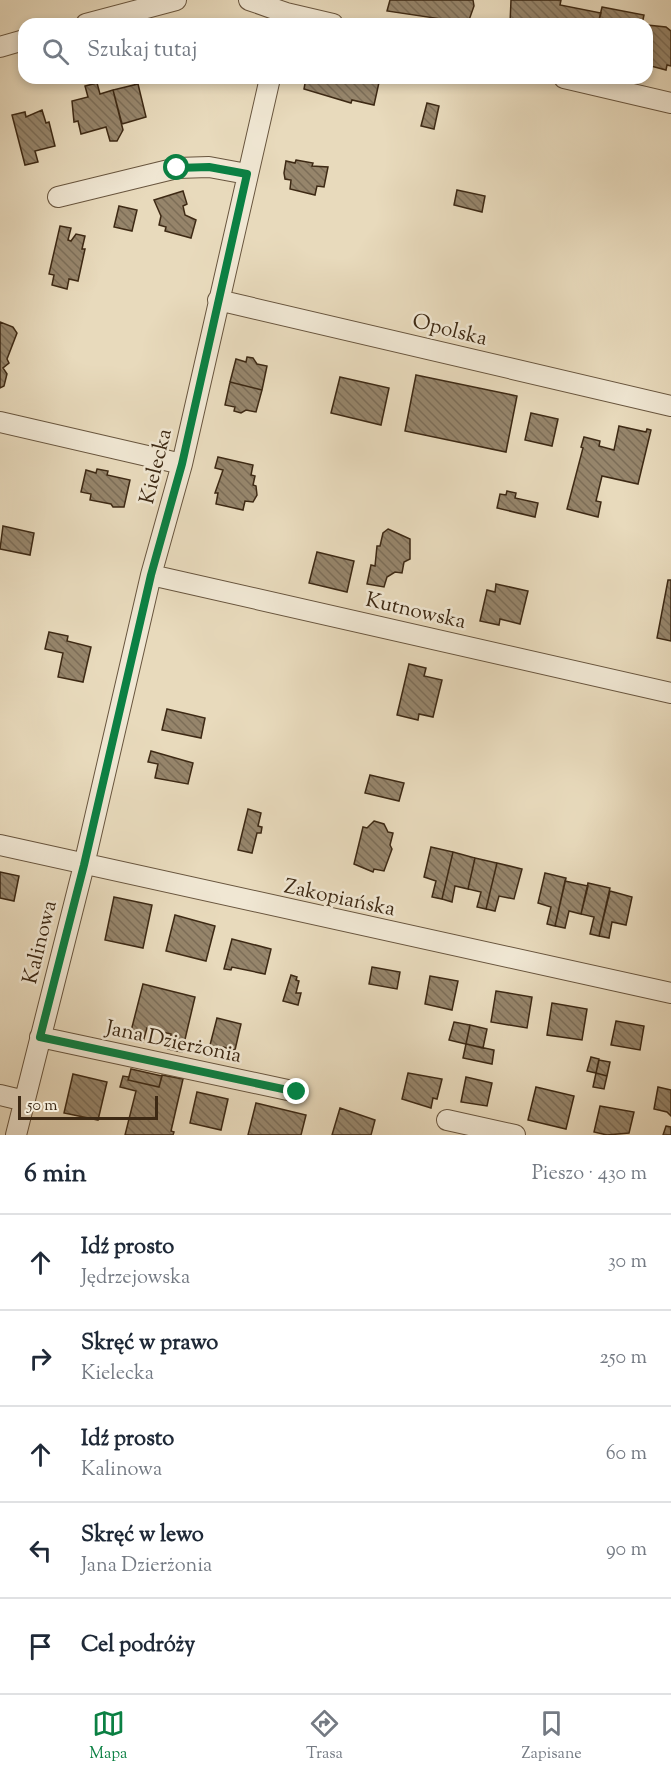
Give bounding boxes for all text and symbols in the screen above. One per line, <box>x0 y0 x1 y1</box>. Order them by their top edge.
search box <box>18 18 653 84</box>
icon: search <box>39 35 72 68</box>
text: Szukaj tutaj <box>87 35 198 67</box>
route start <box>163 154 189 180</box>
street label: Opolska <box>409 307 490 355</box>
street label: Kielecka <box>133 425 181 507</box>
street label: Kutnowska <box>363 586 469 638</box>
street label: Zakopiańska <box>281 873 398 925</box>
street label: Kalinowa <box>16 897 66 987</box>
street label: Jana Dzierżonia <box>102 1014 244 1072</box>
route end <box>283 1078 309 1104</box>
scale bar <box>18 1093 158 1120</box>
text: 50 m <box>27 1095 58 1118</box>
text: 6 min <box>24 1156 87 1193</box>
text: Pieszo · 430 m <box>532 1160 647 1189</box>
text: Idź prosto <box>81 1232 174 1264</box>
icon: ahead <box>24 1246 57 1279</box>
text: 30 m <box>608 1248 647 1277</box>
text: Jędrzejowska <box>81 1264 190 1293</box>
text: Skręć w prawo <box>81 1328 218 1360</box>
icon: right <box>24 1342 57 1375</box>
text: 250 m <box>599 1344 647 1373</box>
text: Kielecka <box>81 1360 154 1389</box>
text: Idź prosto <box>81 1424 174 1456</box>
icon: ahead <box>24 1438 57 1471</box>
text: 60 m <box>606 1440 647 1469</box>
text: Kalinowa <box>81 1456 162 1485</box>
text: Skręć w lewo <box>81 1520 204 1552</box>
icon: left <box>24 1534 57 1567</box>
text: 90 m <box>606 1536 647 1565</box>
text: Jana Dzierżonia <box>81 1552 212 1581</box>
icon: arrive <box>24 1630 57 1663</box>
text: Cel podróży <box>81 1630 195 1662</box>
tab: Mapa <box>89 1707 127 1766</box>
tab: Trasa <box>306 1707 343 1766</box>
tab: Zapisane <box>522 1707 582 1766</box>

